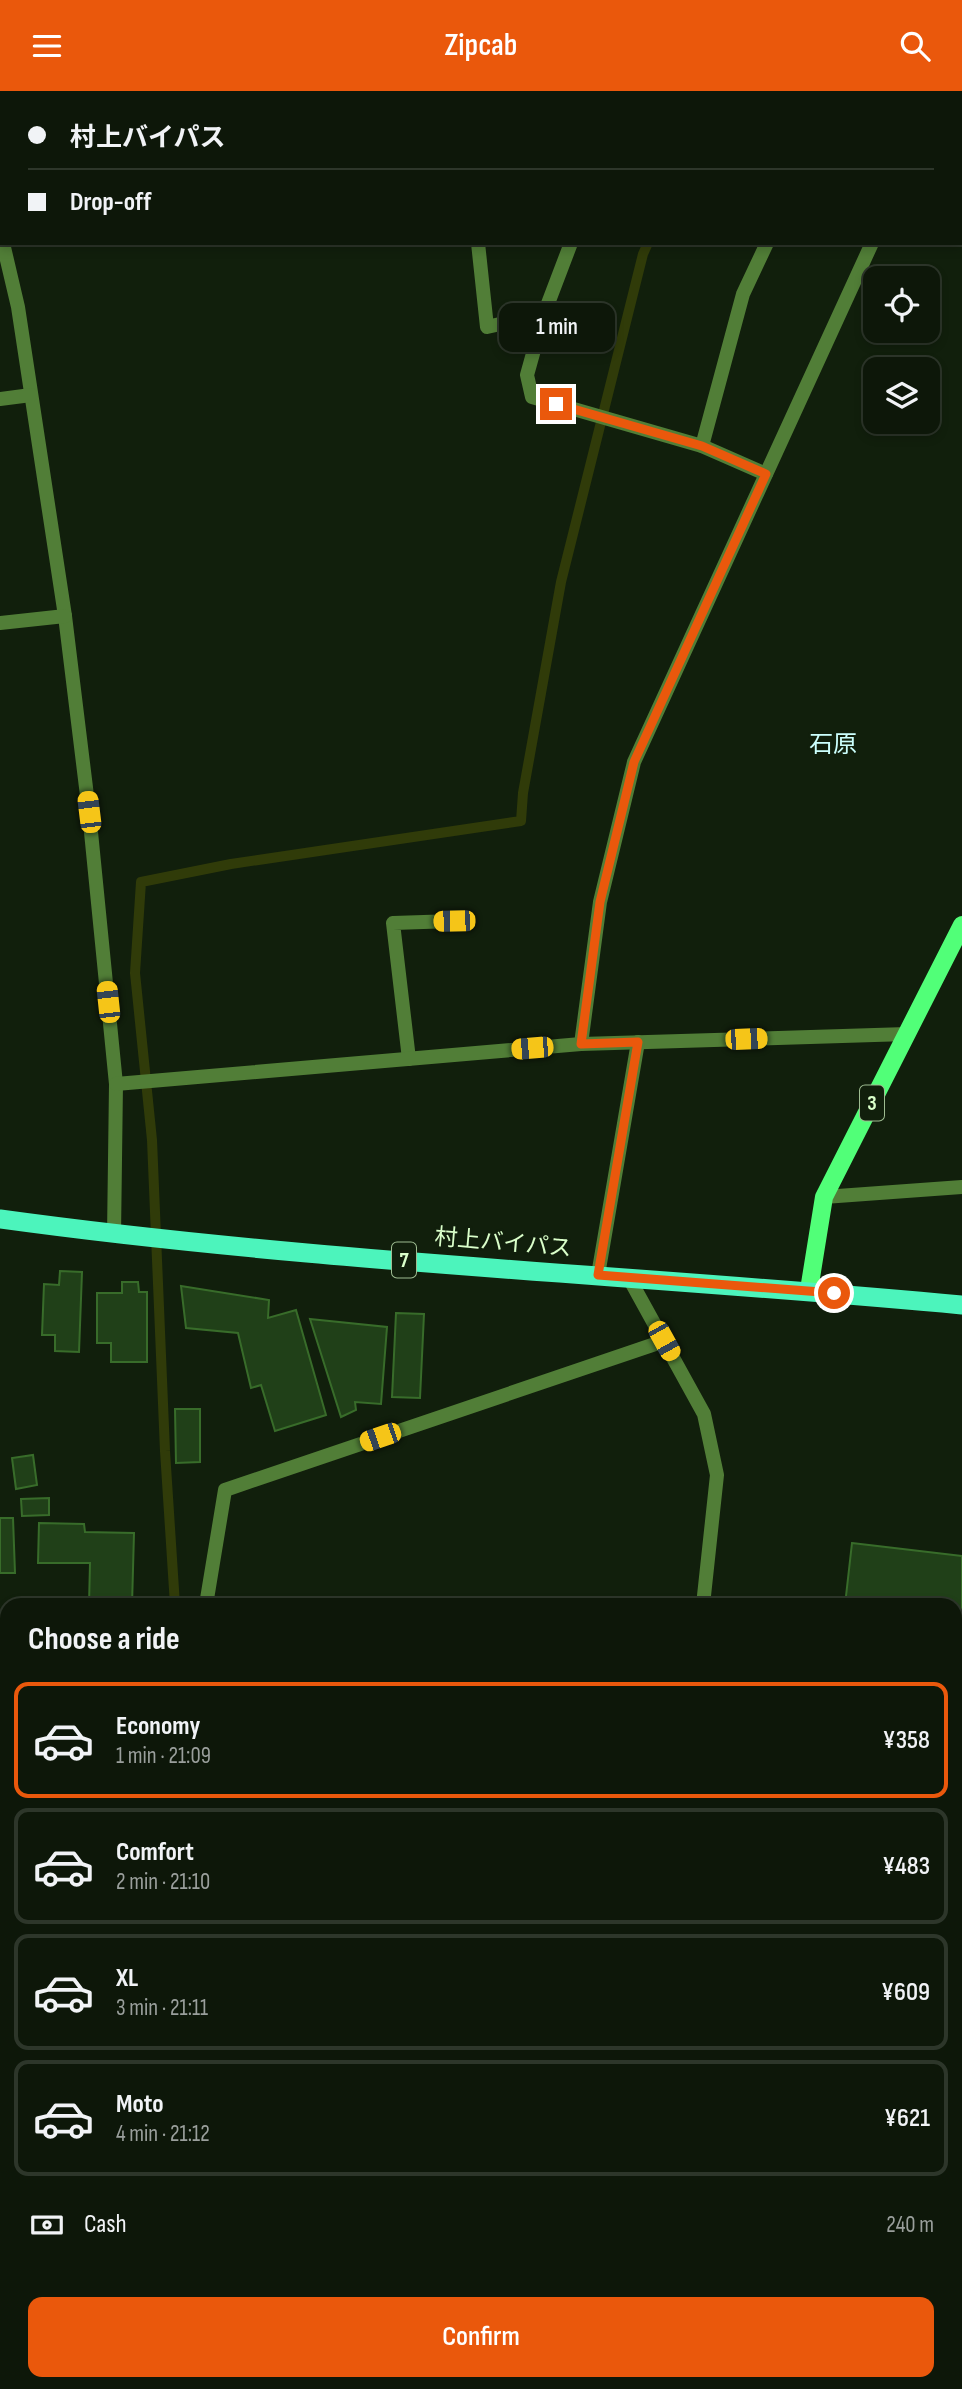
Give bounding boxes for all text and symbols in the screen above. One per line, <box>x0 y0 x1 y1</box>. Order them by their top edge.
text: Zipcab <box>445 26 517 65</box>
icon: menu <box>28 27 66 65</box>
icon: search <box>896 27 934 65</box>
text: 村上バイパス <box>70 123 225 154</box>
text: Drop-off <box>70 187 151 218</box>
map controls <box>863 266 940 434</box>
button: locate <box>863 266 940 343</box>
callout: 1 min <box>498 303 614 351</box>
text: 1 min <box>536 313 578 341</box>
button: layers <box>863 357 940 434</box>
route end <box>540 388 572 420</box>
district label: 石原 <box>809 730 857 759</box>
car <box>77 790 102 834</box>
car <box>433 910 476 932</box>
car <box>96 980 121 1024</box>
car <box>725 1028 768 1050</box>
car <box>511 1036 554 1060</box>
road number: 3 <box>860 1086 884 1121</box>
street label: 村上バイパス <box>433 1223 573 1263</box>
road number: 7 <box>392 1243 416 1277</box>
route start <box>818 1277 850 1309</box>
car <box>645 1318 684 1364</box>
car <box>357 1420 404 1454</box>
text: Choose a ride <box>28 1620 180 1659</box>
icon: car <box>32 1709 95 1772</box>
text: Economy <box>116 1711 200 1742</box>
text: ¥358 <box>883 1725 930 1756</box>
text: 1 min · 21:09 <box>116 1742 211 1770</box>
icon: car <box>32 1835 95 1898</box>
text: Comfort <box>116 1837 194 1868</box>
text: ¥483 <box>882 1851 930 1882</box>
text: 2 min · 21:10 <box>116 1868 210 1896</box>
icon: car <box>32 1961 95 2024</box>
text: XL <box>116 1963 138 1994</box>
text: ¥609 <box>881 1977 930 2008</box>
text: 3 min · 21:11 <box>116 1994 208 2022</box>
icon: car <box>32 2087 95 2150</box>
text: Moto <box>116 2089 164 2120</box>
text: ¥621 <box>884 2103 930 2134</box>
text: 4 min · 21:12 <box>116 2120 210 2148</box>
icon: cash <box>28 2206 66 2244</box>
text: Cash <box>84 2209 127 2240</box>
text: 240 m <box>886 2211 934 2239</box>
button: Confirm <box>28 2297 934 2377</box>

